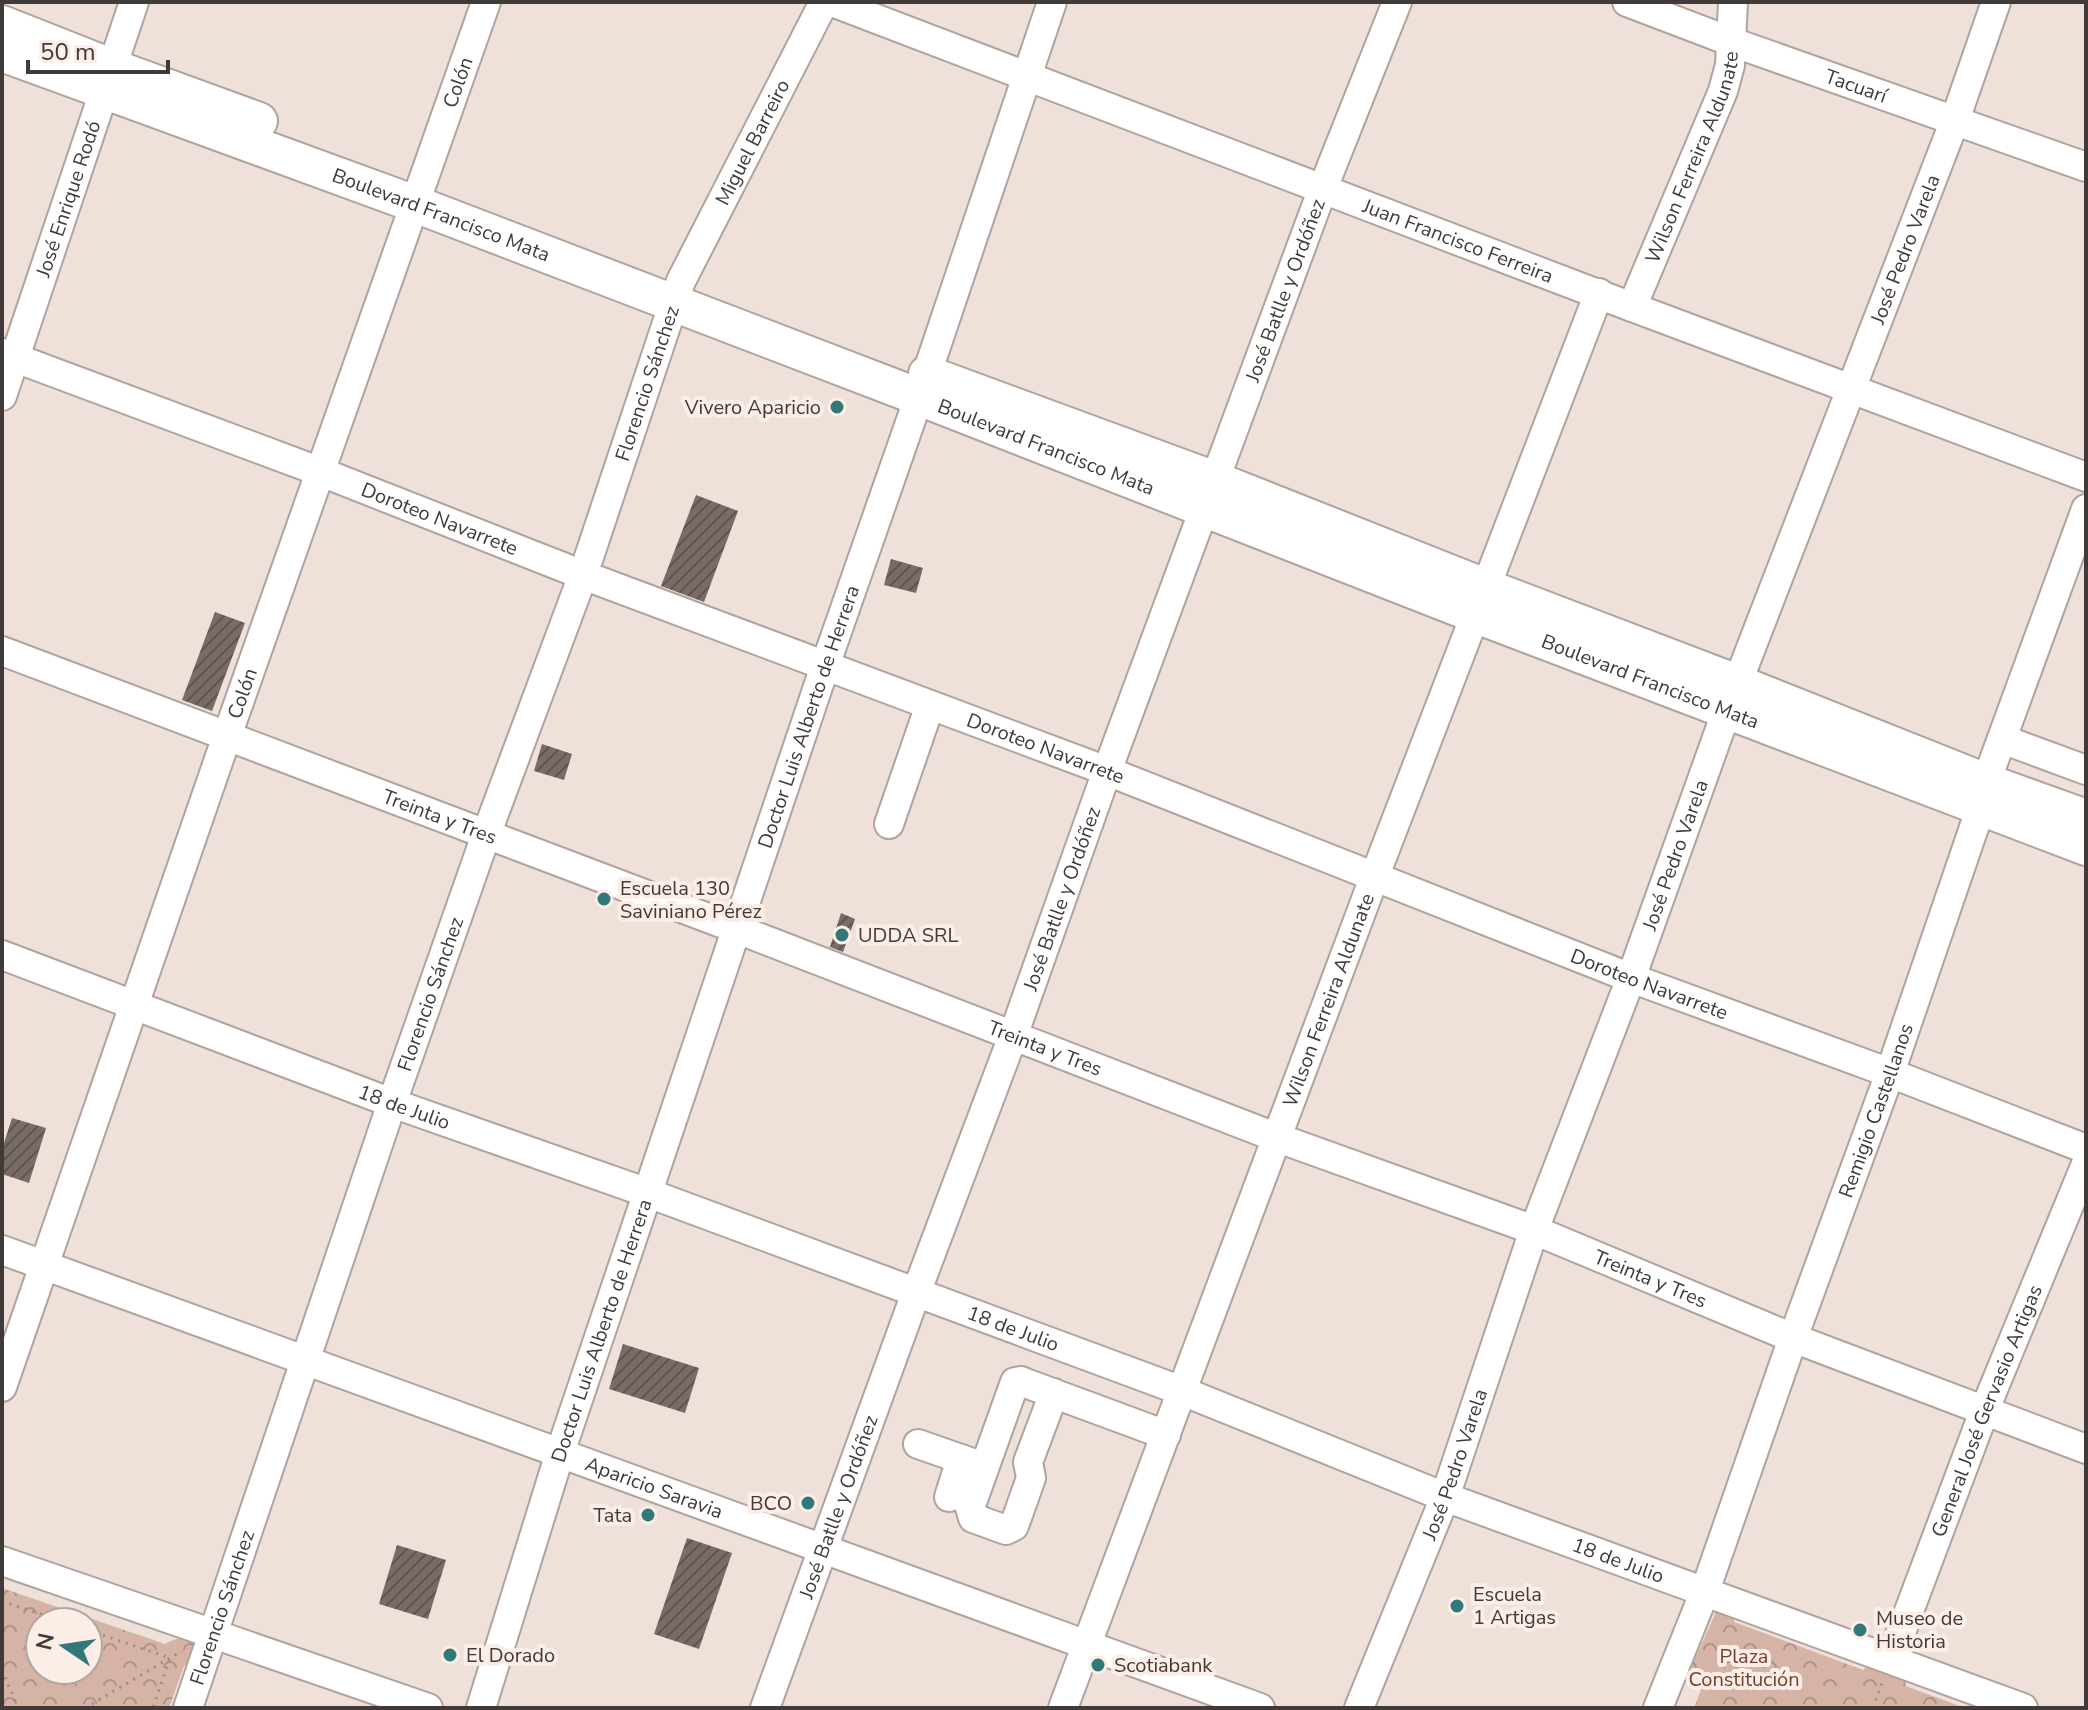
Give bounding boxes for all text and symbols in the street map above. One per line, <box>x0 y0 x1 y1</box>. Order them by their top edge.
scale bar <box>28 24 168 74</box>
text: 50 m <box>40 36 96 68</box>
street label: Wilson Ferreira Aldunate <box>1639 51 1744 267</box>
street label: Colón <box>436 53 479 111</box>
street label: Tacuarí <box>1821 62 1892 110</box>
street label: Miguel Barreiro <box>709 74 796 210</box>
street label: José Enrique Rodó <box>29 117 107 282</box>
street label: Boulevard Francisco Mata <box>329 161 554 268</box>
street label: José Pedro Varela <box>1864 170 1946 329</box>
street label: Juan Francisco Ferreira <box>1358 192 1557 289</box>
street label: José Batlle y Ordóñez <box>1238 195 1331 387</box>
street label: Florencio Sánchez <box>608 302 685 464</box>
street label: Boulevard Francisco Mata <box>934 392 1159 501</box>
place label: Vivero Aparicio <box>684 394 821 421</box>
marker: Vivero Aparicio <box>828 398 846 416</box>
street label: Doroteo Navarrete <box>357 476 522 562</box>
street label: Doctor Luis Alberto de Herrera <box>751 581 866 852</box>
street label: Boulevard Francisco Mata <box>1538 627 1763 735</box>
street label: Colón <box>221 664 263 722</box>
street label: Doroteo Navarrete <box>963 706 1128 790</box>
street label: José Pedro Varela <box>1635 776 1714 935</box>
street label: Treinta y Tres <box>379 783 501 850</box>
street label: José Batlle y Ordóñez <box>1016 803 1107 995</box>
place label: Escuela 130 Saviniano Pérez <box>620 875 762 925</box>
street label: Wilson Ferreira Aldunate <box>1276 889 1381 1111</box>
marker: Escuela 130 Saviniano Pérez <box>595 890 613 908</box>
street label: Florencio Sánchez <box>391 913 470 1075</box>
place label: UDDA SRL <box>858 922 958 949</box>
marker: UDDA SRL <box>833 926 851 944</box>
street label: Doroteo Navarrete <box>1567 942 1732 1026</box>
street label: Treinta y Tres <box>984 1014 1106 1082</box>
street label: Remigio Castellanos <box>1832 1020 1919 1202</box>
street label: 18 de Julio <box>354 1078 454 1136</box>
street label: Doctor Luis Alberto de Herrera <box>544 1195 658 1466</box>
street label: Treinta y Tres <box>1590 1243 1711 1314</box>
street label: General José Gervasio Artigas <box>1925 1280 2048 1541</box>
street label: 18 de Julio <box>964 1299 1063 1358</box>
street label: José Pedro Varela <box>1415 1385 1494 1545</box>
street label: José Batlle y Ordóñez <box>792 1411 884 1603</box>
street label: Aparicio Saravia <box>581 1450 727 1525</box>
place label: BCO <box>750 1490 792 1517</box>
marker: BCO <box>799 1494 817 1512</box>
place label: Tata <box>593 1502 632 1529</box>
marker: Tata <box>639 1506 657 1524</box>
street label: Florencio Sánchez <box>183 1527 261 1689</box>
street label: 18 de Julio <box>1569 1531 1668 1589</box>
place label: Escuela 1 Artigas <box>1473 1581 1556 1631</box>
marker: Escuela 1 Artigas <box>1448 1597 1466 1615</box>
place label: Museo de Historia <box>1876 1605 1963 1655</box>
north arrow <box>24 1606 104 1686</box>
marker: Museo de Historia <box>1851 1621 1869 1639</box>
text: N <box>29 1630 62 1653</box>
place label: El Dorado <box>466 1642 555 1669</box>
park label: Plaza Constitución <box>1689 1643 1800 1693</box>
marker: El Dorado <box>441 1646 459 1664</box>
place label: Scotiabank <box>1114 1652 1213 1679</box>
marker: Scotiabank <box>1089 1656 1107 1674</box>

